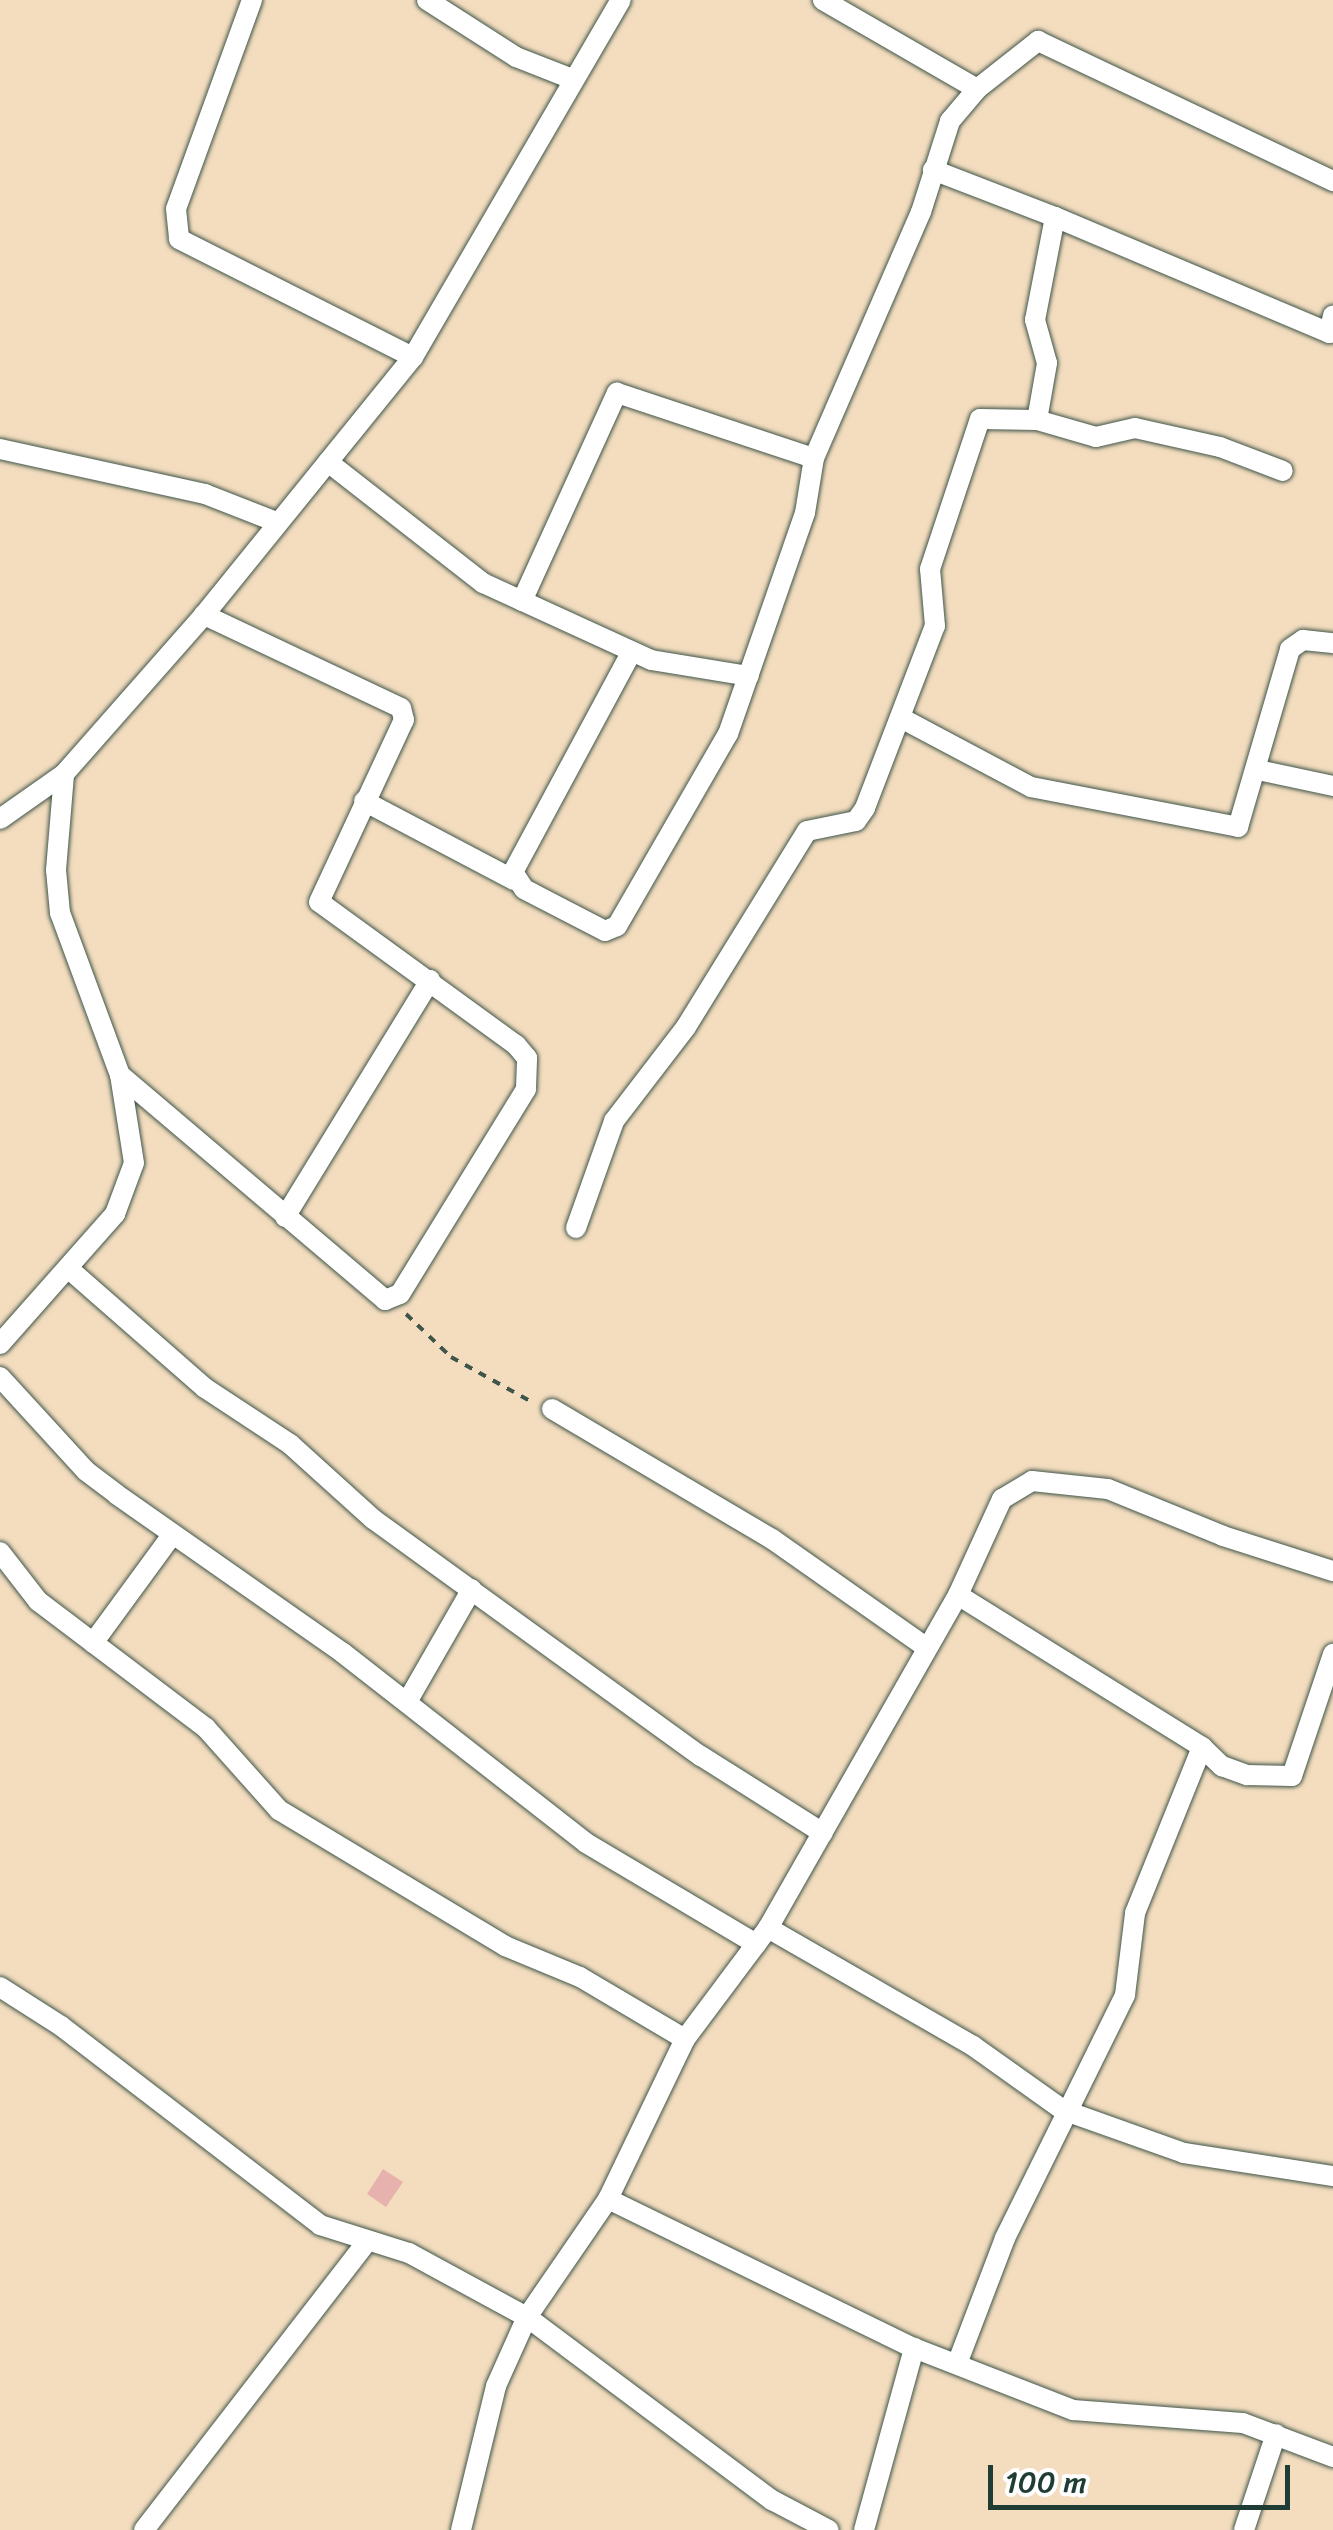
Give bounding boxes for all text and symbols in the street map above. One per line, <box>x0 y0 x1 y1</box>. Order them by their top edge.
scale bar <box>993 2445 1296 2507</box>
text: 100 m <box>1005 2455 1087 2509</box>

